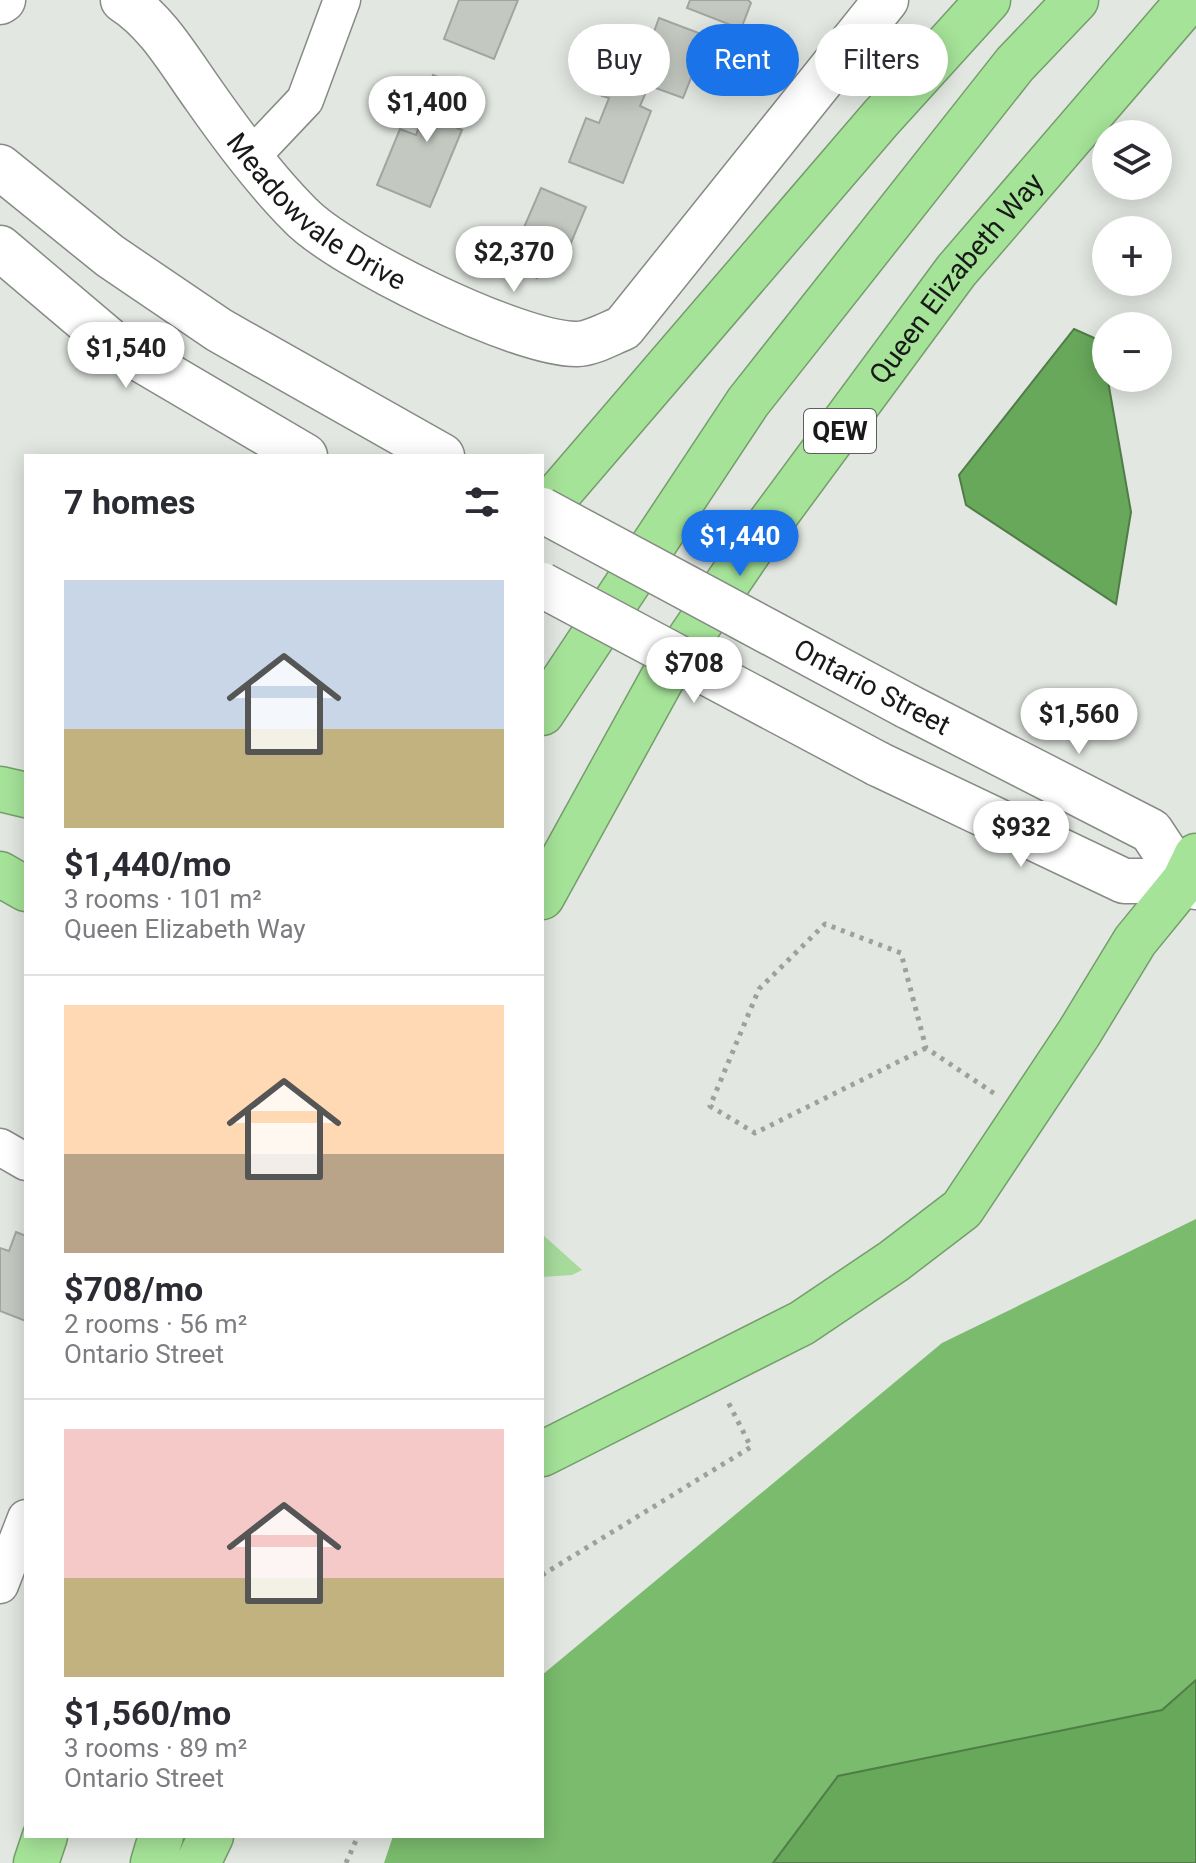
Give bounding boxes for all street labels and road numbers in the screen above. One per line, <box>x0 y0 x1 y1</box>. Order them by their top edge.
street label: Meadowvale Drive <box>220 126 412 297</box>
street label: Queen Elizabeth Way <box>862 166 1050 390</box>
road number: QEW <box>804 409 876 453</box>
street label: Ontario Street <box>788 632 956 742</box>

